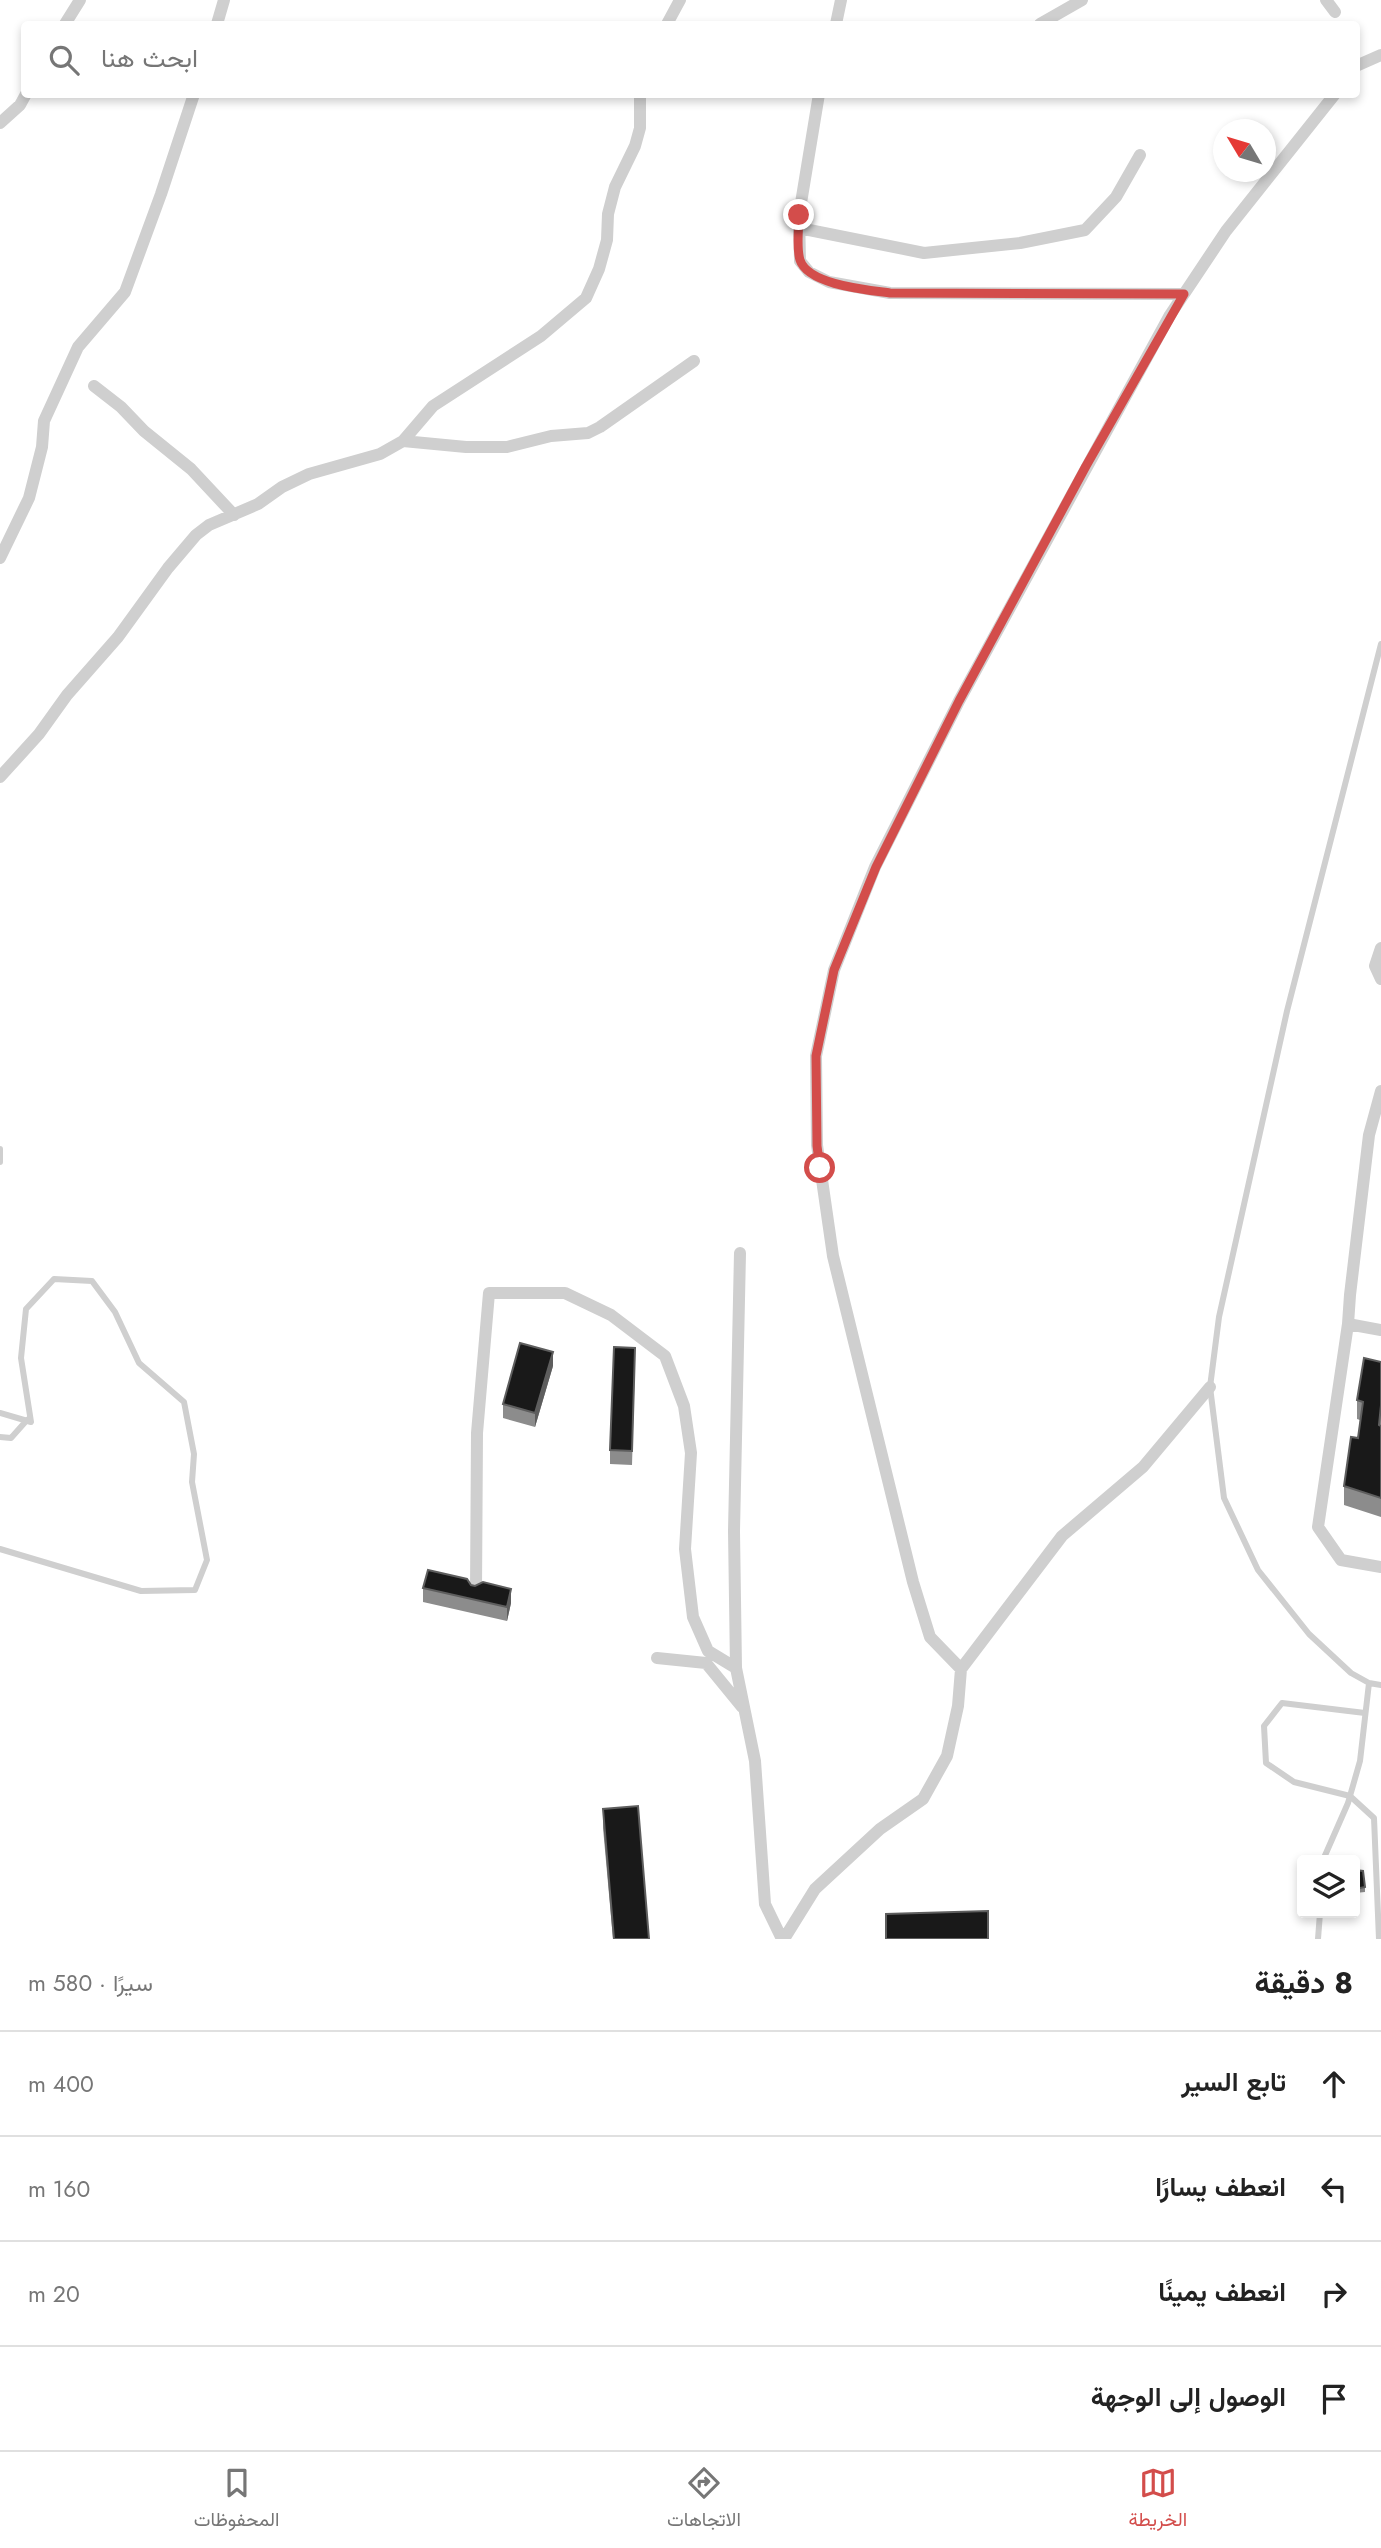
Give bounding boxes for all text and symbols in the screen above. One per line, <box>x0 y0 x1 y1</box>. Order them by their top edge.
search box <box>21 21 1360 98</box>
text: ابحث هنا <box>101 39 198 77</box>
icon: search <box>45 41 83 79</box>
north arrow <box>1213 119 1276 182</box>
route end <box>783 199 814 230</box>
route start <box>804 1152 835 1183</box>
map controls <box>1297 1855 1360 1918</box>
button: layers <box>1297 1855 1360 1918</box>
text: 8 دقيقة <box>1254 1961 1353 2004</box>
text: سيرًا · 580 m <box>28 1966 153 2000</box>
text: تابع السير <box>1181 2063 1286 2101</box>
icon: ahead <box>1315 2065 1353 2103</box>
text: 400 m <box>28 2067 94 2101</box>
text: انعطف يسارًا <box>1155 2168 1286 2206</box>
icon: left <box>1315 2170 1353 2208</box>
text: 160 m <box>28 2172 90 2206</box>
text: انعطف يمينًا <box>1158 2273 1286 2311</box>
icon: right <box>1315 2275 1353 2313</box>
text: 20 m <box>28 2277 80 2311</box>
text: الوصول إلى الوجهة <box>1091 2378 1286 2416</box>
icon: arrive <box>1315 2380 1353 2418</box>
tab: المحفوظات <box>194 2464 279 2536</box>
tab: الاتجاهات <box>667 2464 741 2536</box>
tab: الخريطة <box>1128 2464 1187 2536</box>

